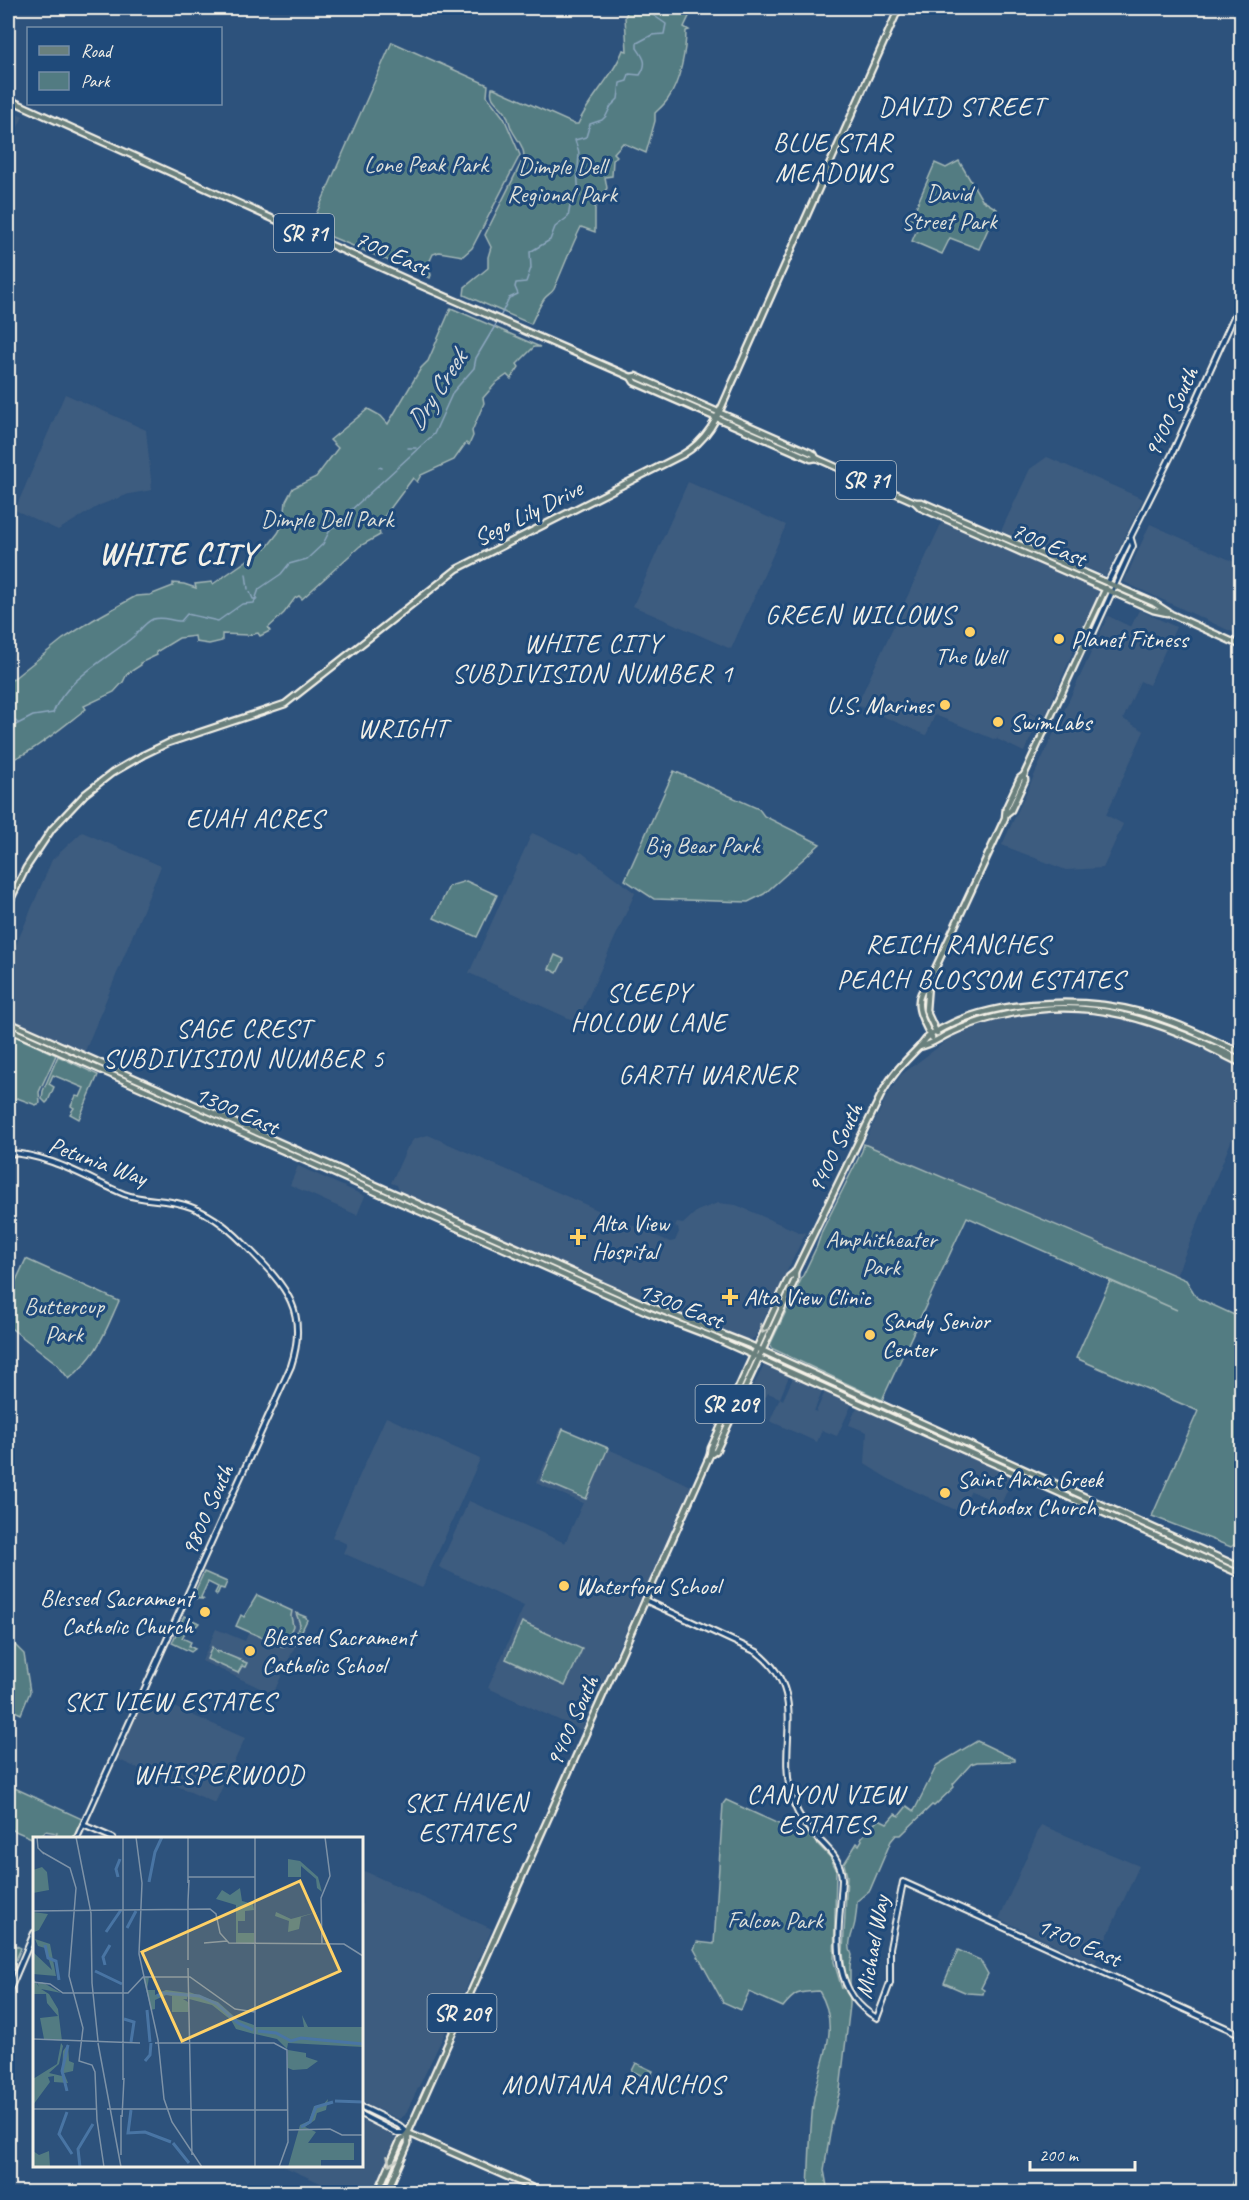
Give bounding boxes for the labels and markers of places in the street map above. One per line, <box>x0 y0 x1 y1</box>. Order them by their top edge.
place label: Planet Fitness <box>1071 624 1190 654</box>
marker: The Well <box>963 625 977 639</box>
marker: Planet Fitness <box>1052 632 1066 646</box>
place label: The Well <box>935 641 1009 671</box>
place label: U.S. Marines <box>827 690 935 720</box>
marker: U.S. Marines <box>938 698 952 712</box>
place label: SwimLabs <box>1010 707 1094 737</box>
marker: SwimLabs <box>991 715 1005 729</box>
place label: Alta View Hospital <box>592 1208 670 1266</box>
marker: Alta View Hospital <box>569 1228 587 1246</box>
place label: Alta View Clinic <box>744 1282 872 1312</box>
marker: Alta View Clinic <box>721 1288 739 1306</box>
place label: Sandy Senior Center <box>882 1306 992 1364</box>
marker: Sandy Senior Center <box>863 1328 877 1342</box>
place label: Saint Anna Greek Orthodox Church <box>957 1464 1105 1522</box>
marker: Saint Anna Greek Orthodox Church <box>938 1486 952 1500</box>
place label: Waterford School <box>576 1571 724 1601</box>
marker: Waterford School <box>557 1579 571 1593</box>
place label: Blessed Sacrament Catholic Church <box>40 1583 196 1641</box>
marker: Blessed Sacrament Catholic Church <box>198 1605 212 1619</box>
place label: Blessed Sacrament Catholic School <box>262 1622 418 1680</box>
marker: Blessed Sacrament Catholic School <box>243 1644 257 1658</box>

